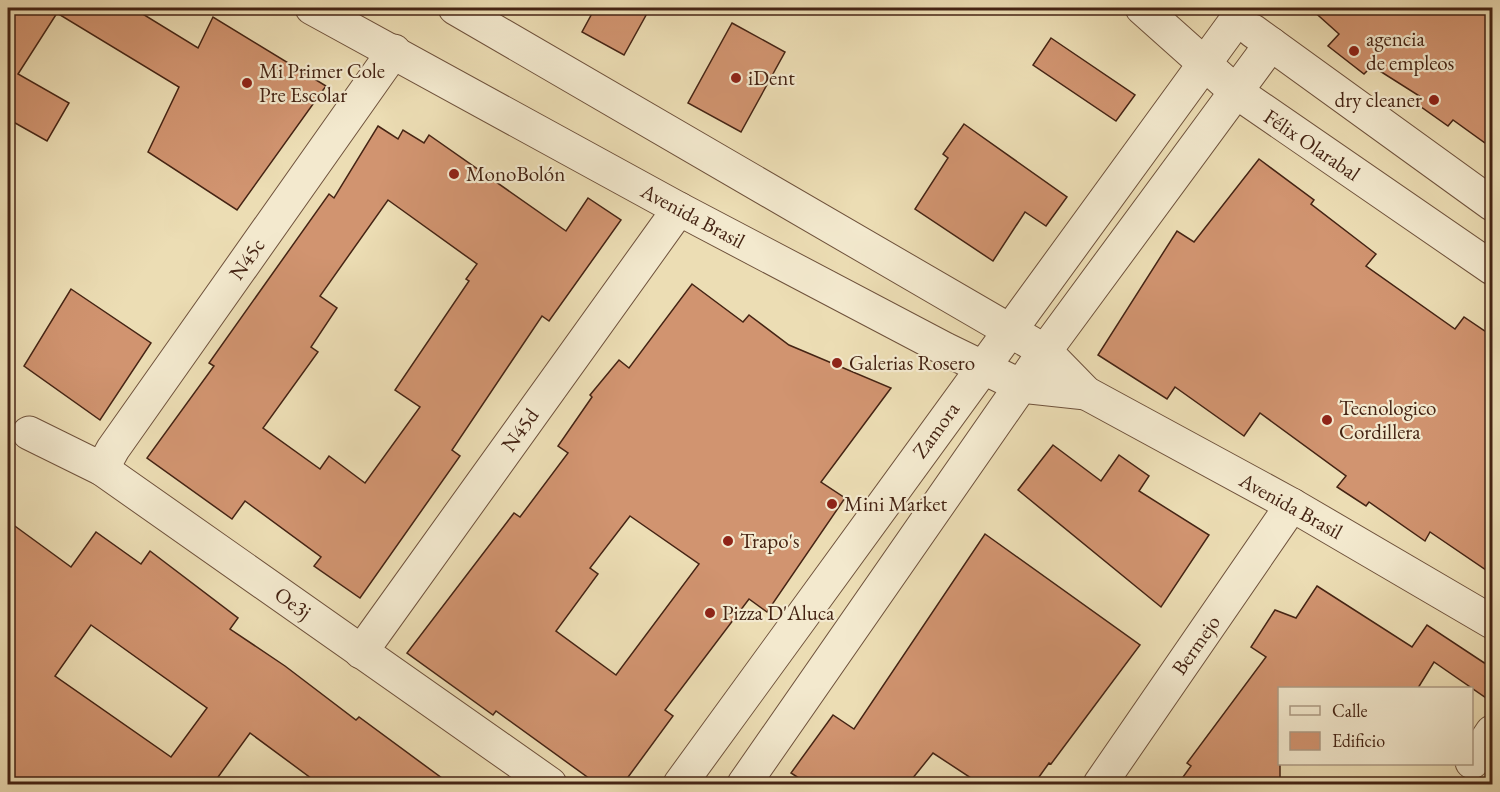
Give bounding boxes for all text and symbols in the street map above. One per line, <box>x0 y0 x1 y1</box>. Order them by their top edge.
place label: agencia de empleos <box>1366 25 1455 76</box>
marker: agencia de empleos <box>1347 44 1361 58</box>
place label: Mi Primer Cole Pre Escolar <box>259 57 385 108</box>
place label: iDent <box>748 64 795 91</box>
marker: iDent <box>729 71 743 85</box>
marker: Mi Primer Cole Pre Escolar <box>240 76 254 90</box>
place label: dry cleaner <box>1335 86 1422 113</box>
marker: dry cleaner <box>1427 93 1441 107</box>
street label: Félix Olarabal <box>1259 103 1366 187</box>
place label: MonoBolón <box>466 160 565 187</box>
marker: MonoBolón <box>447 167 461 181</box>
street label: Avenida Brasil <box>636 176 750 254</box>
street label: N45c <box>223 232 271 285</box>
place label: Galerias Rosero <box>849 349 975 376</box>
marker: Galerias Rosero <box>830 356 844 370</box>
place label: Tecnologico Cordillera <box>1339 394 1436 445</box>
street label: Zamora <box>906 396 965 463</box>
street label: N45d <box>495 402 545 457</box>
marker: Tecnologico Cordillera <box>1320 413 1334 427</box>
street label: Avenida Brasil <box>1234 466 1348 545</box>
place label: Mini Market <box>844 490 947 517</box>
marker: Mini Market <box>825 497 839 511</box>
place label: Trapo's <box>740 527 800 554</box>
marker: Trapo's <box>721 534 735 548</box>
street label: Oe3j <box>270 580 317 625</box>
place label: Pizza D'Aluca <box>722 599 835 626</box>
marker: Pizza D'Aluca <box>703 606 717 620</box>
street label: Bermejo <box>1165 609 1226 680</box>
legend <box>1278 687 1473 765</box>
text: Calle <box>1332 699 1368 722</box>
text: Edificio <box>1332 729 1385 752</box>

